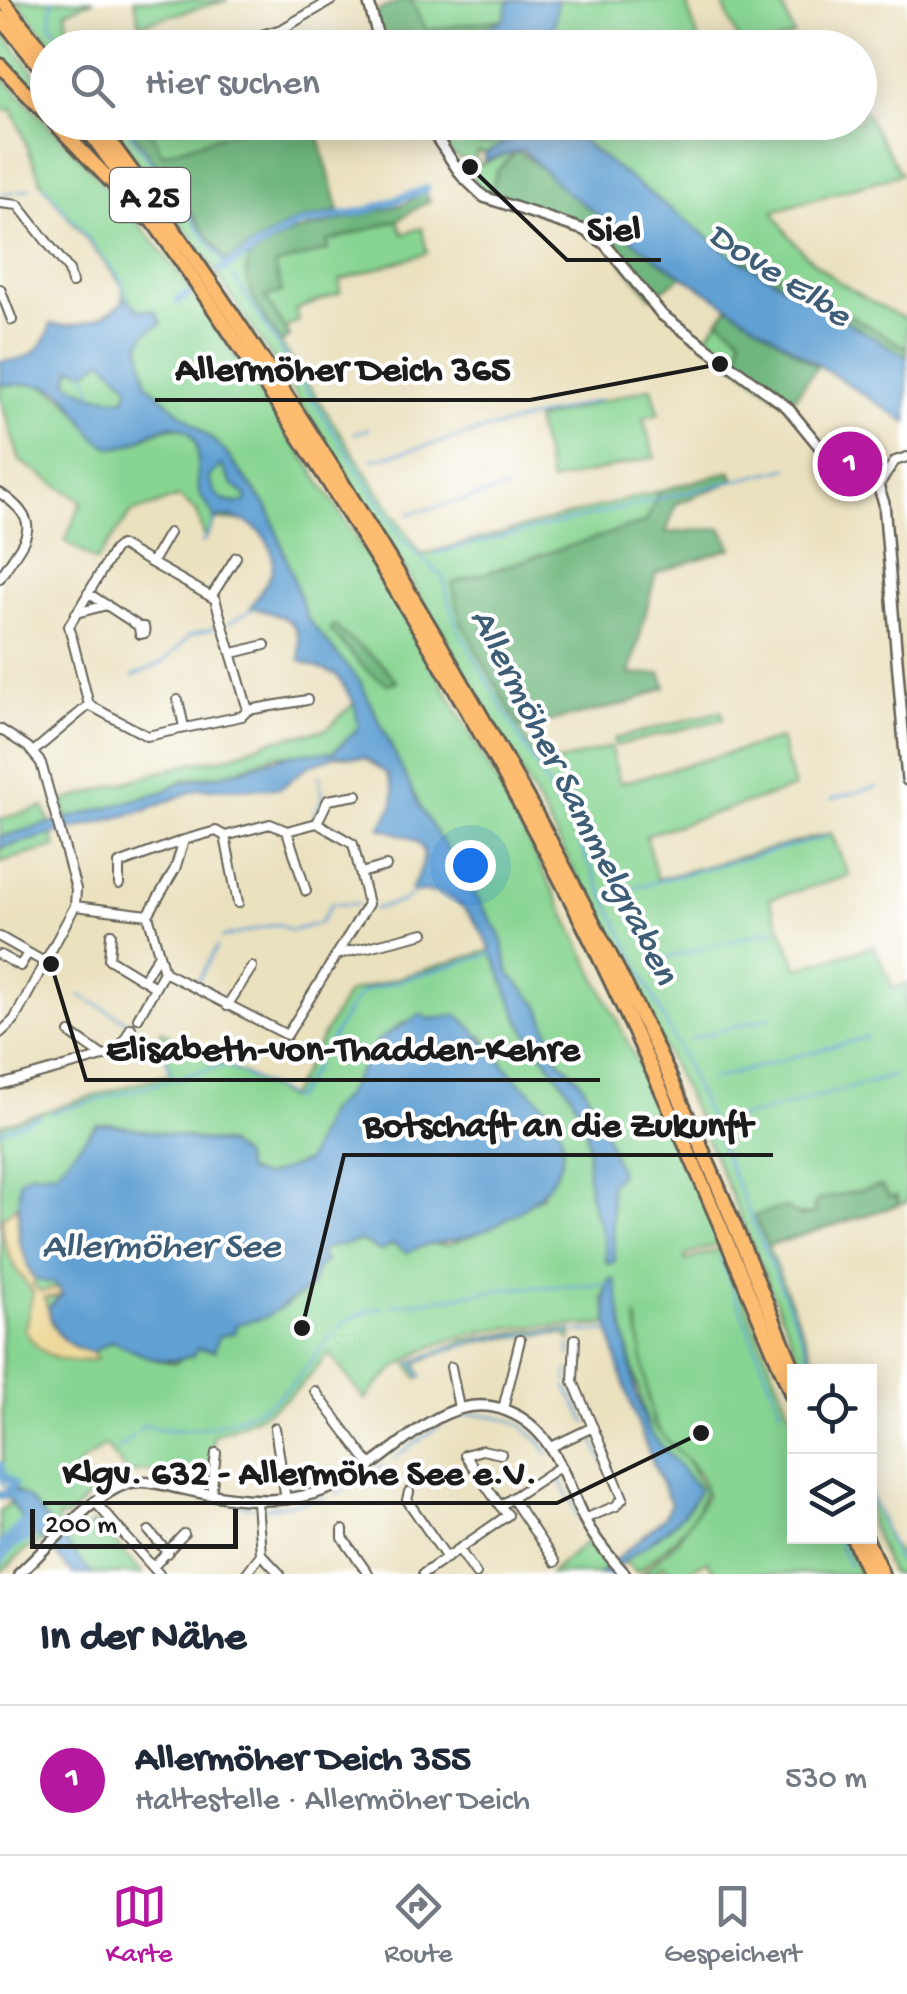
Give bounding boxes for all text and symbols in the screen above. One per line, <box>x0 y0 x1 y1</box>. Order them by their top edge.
search box <box>30 30 877 140</box>
icon: search <box>65 58 120 113</box>
text: Hier suchen <box>145 63 320 107</box>
road number: A 25 <box>110 168 190 222</box>
callout: Siel <box>567 192 661 260</box>
text: Siel <box>587 210 641 254</box>
water label: Dove Elbe <box>698 215 859 340</box>
callout: Allermöher Deich 365 <box>155 332 530 400</box>
text: Allermöher Deich 365 <box>174 350 511 394</box>
pin: 1 <box>818 426 882 502</box>
water label: Allermöher Sammelgraben <box>458 602 686 994</box>
your location <box>445 840 496 891</box>
callout: Elisabeth-von-Thadden-Kehre <box>86 1012 600 1080</box>
text: Elisabeth-von-Thadden-Kehre <box>106 1030 581 1074</box>
callout: Botschaft an die Zukunft <box>344 1087 773 1155</box>
text: Botschaft an die Zukunft <box>362 1106 756 1150</box>
water label: Allermöher See <box>42 1227 282 1271</box>
map controls <box>787 1364 877 1544</box>
button: locate <box>787 1364 877 1454</box>
callout: Klgv. 632 - Allermöhe See e.V. <box>43 1435 557 1503</box>
text: Klgv. 632 - Allermöhe See e.V. <box>62 1454 537 1498</box>
button: layers <box>787 1454 877 1544</box>
scale bar <box>30 1504 238 1548</box>
text: 200 m <box>45 1510 117 1543</box>
text: In der Nähe <box>40 1615 246 1664</box>
text: Allermöher Deich 355 <box>135 1739 471 1783</box>
text: 1 <box>66 1761 79 1799</box>
text: 530 m <box>785 1761 867 1799</box>
text: Haltestelle · Allermöher Deich <box>135 1783 530 1821</box>
tab: Karte <box>106 1879 173 1972</box>
tab: Route <box>384 1879 452 1972</box>
tab: Gespeichert <box>664 1879 801 1972</box>

